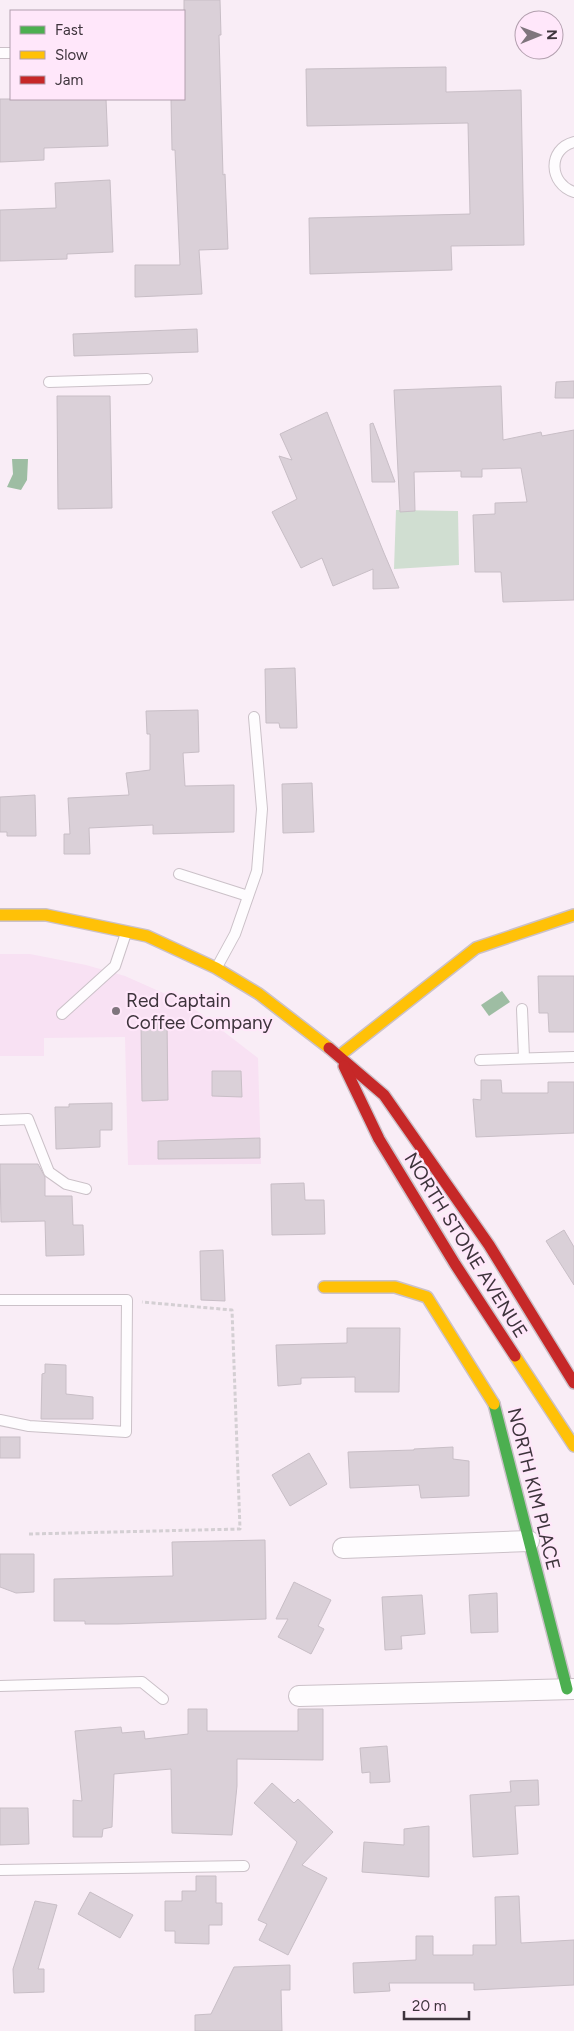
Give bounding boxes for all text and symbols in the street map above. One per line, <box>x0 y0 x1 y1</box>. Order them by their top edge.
legend <box>10 10 185 100</box>
north arrow <box>514 10 564 60</box>
text: Fast <box>55 21 84 39</box>
text: N <box>543 29 560 40</box>
text: Slow <box>55 46 88 64</box>
text: Jam <box>55 71 83 89</box>
place label: Red Captain Coffee Company <box>126 989 272 1034</box>
marker: Red Captain Coffee Company <box>110 1005 122 1017</box>
street label: NORTH STONE AVENUE <box>400 1148 532 1342</box>
street label: NORTH KIM PLACE <box>503 1405 565 1573</box>
scale bar <box>404 1988 469 2020</box>
text: 20 m <box>412 1997 446 2015</box>

